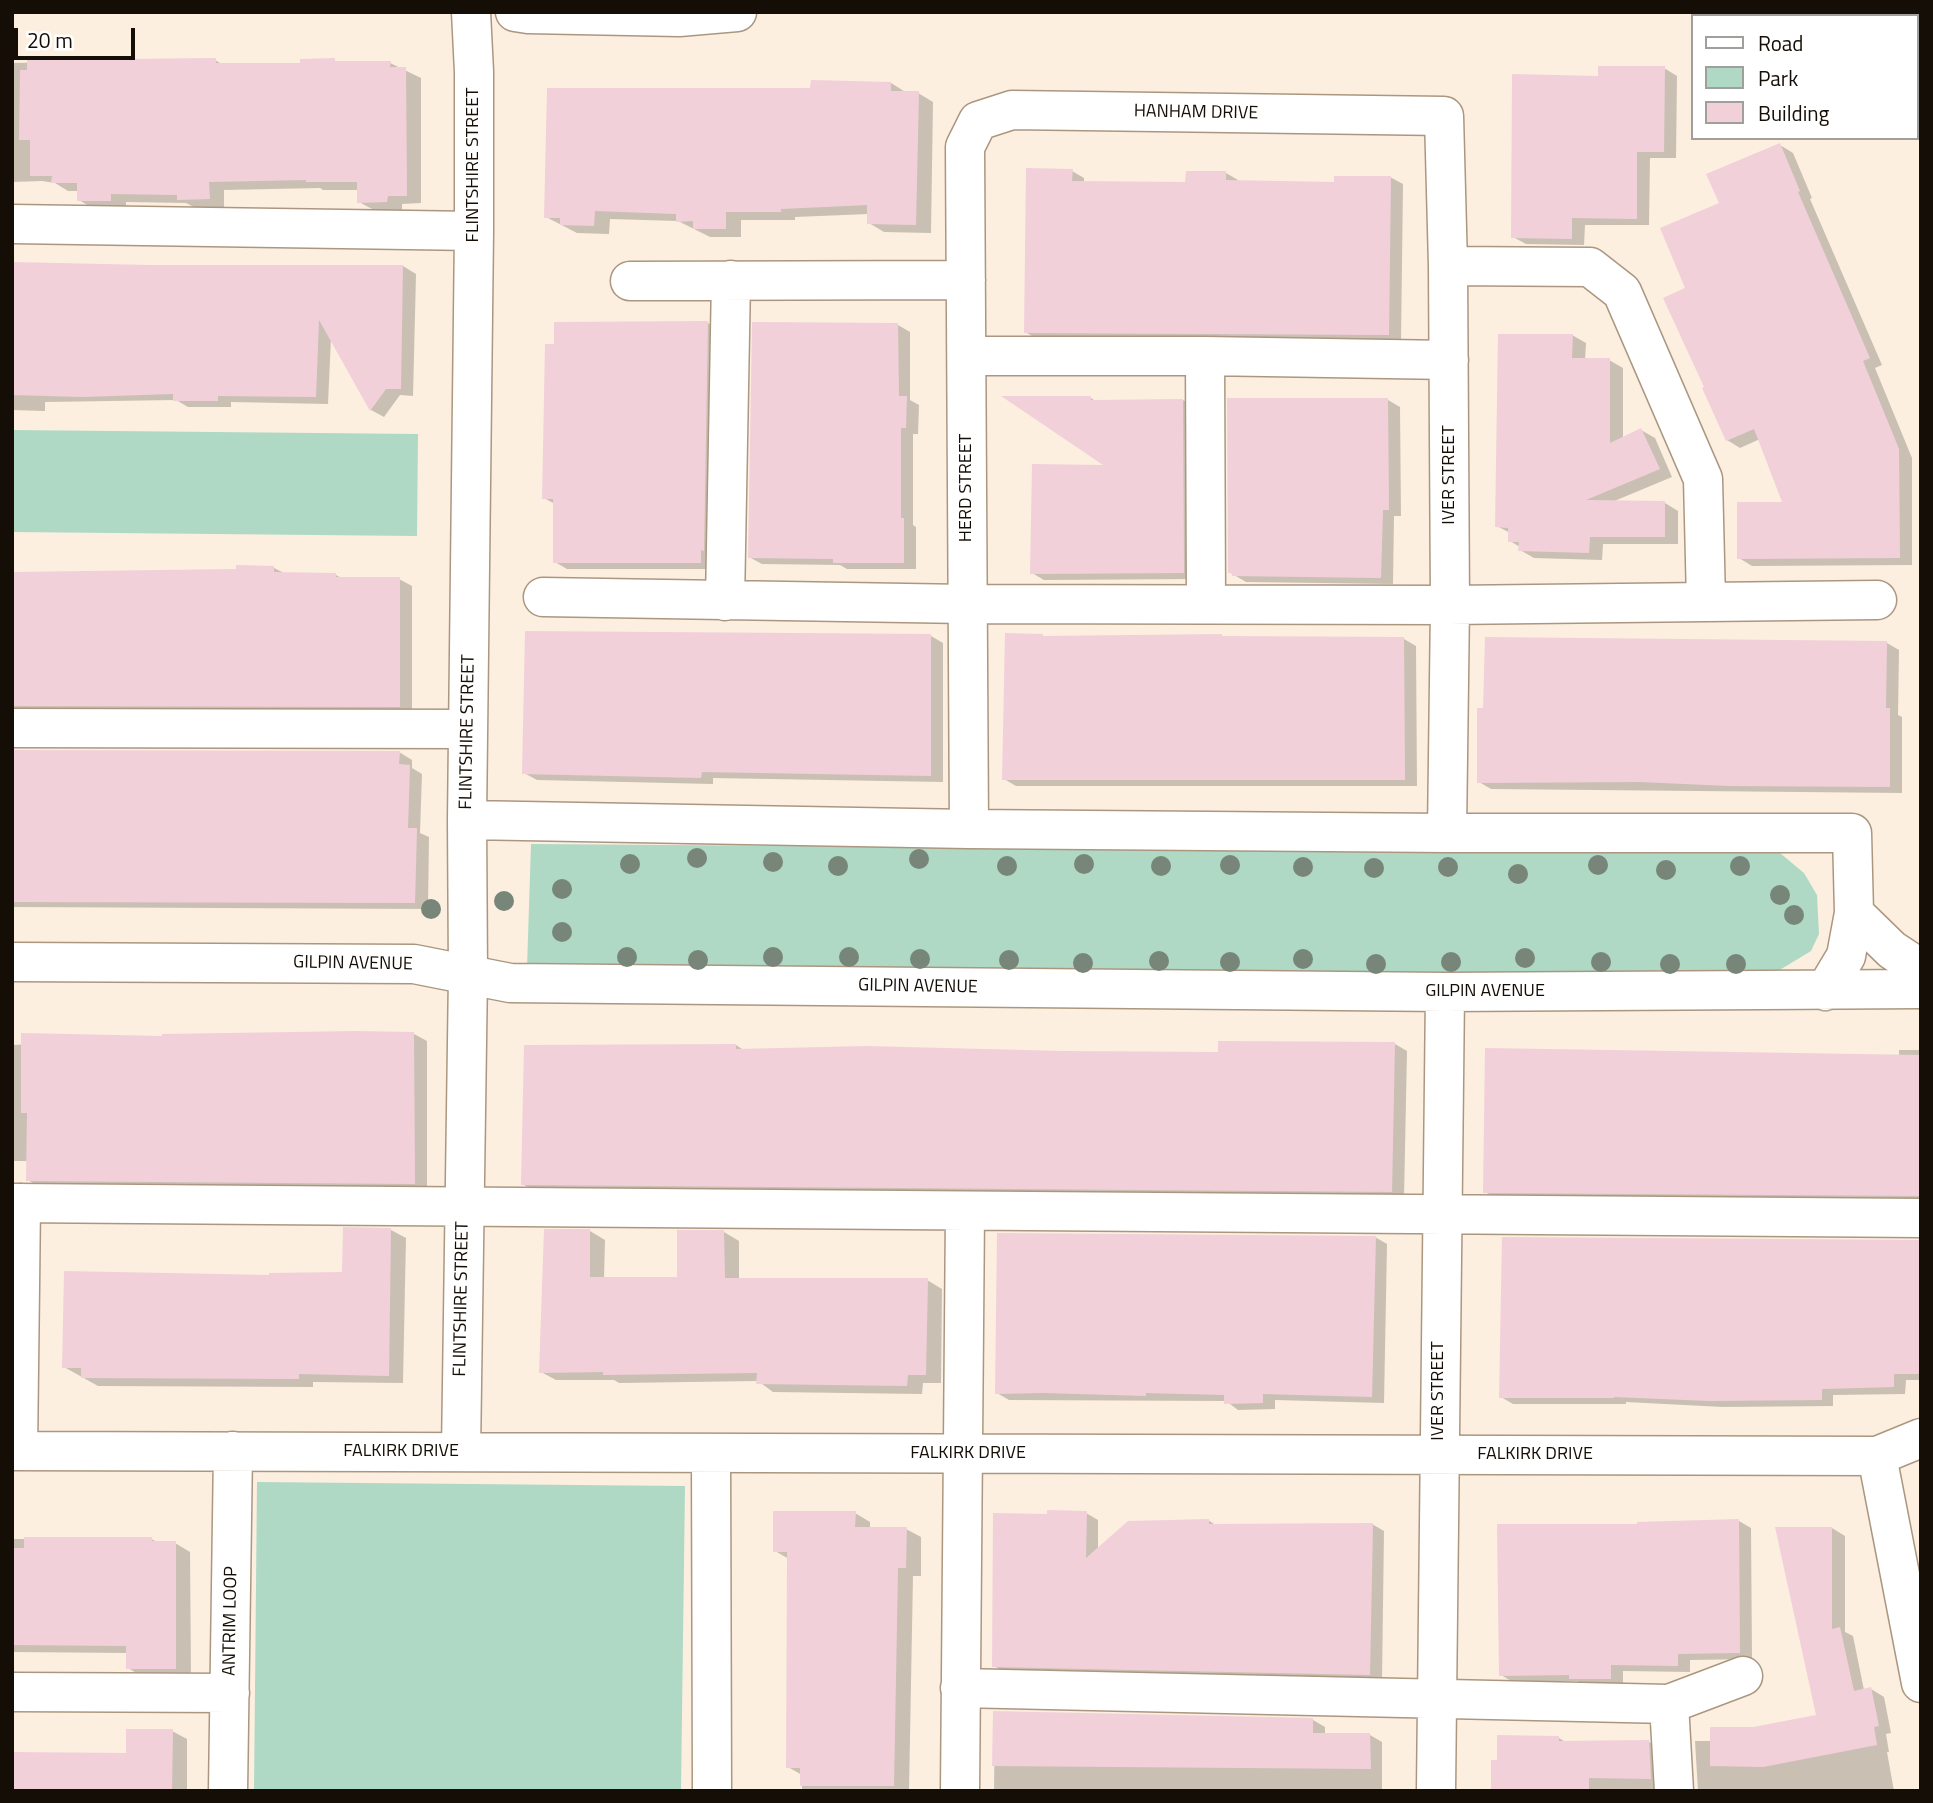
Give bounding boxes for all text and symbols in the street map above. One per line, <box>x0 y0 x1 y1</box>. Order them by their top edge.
scale bar <box>18 14 138 58</box>
legend <box>1692 14 1919 140</box>
text: 20 m <box>27 24 73 56</box>
text: Road <box>1758 27 1803 59</box>
text: Park <box>1758 62 1798 94</box>
street label: FLINTSHIRE STREET <box>463 87 485 243</box>
text: Building <box>1758 97 1829 129</box>
street label: HANHAM DRIVE <box>1134 101 1258 125</box>
street label: IVER STREET <box>1439 425 1461 525</box>
street label: HERD STREET <box>956 434 978 542</box>
street label: FLINTSHIRE STREET <box>456 654 480 810</box>
street label: GILPIN AVENUE <box>293 952 413 976</box>
street label: GILPIN AVENUE <box>858 975 978 999</box>
street label: GILPIN AVENUE <box>1425 981 1545 1003</box>
street label: FLINTSHIRE STREET <box>450 1221 474 1377</box>
street label: IVER STREET <box>1428 1341 1450 1441</box>
street label: FALKIRK DRIVE <box>343 1441 459 1463</box>
street label: FALKIRK DRIVE <box>910 1443 1026 1465</box>
street label: FALKIRK DRIVE <box>1477 1444 1593 1466</box>
street label: ANTRIM LOOP <box>219 1566 243 1676</box>

